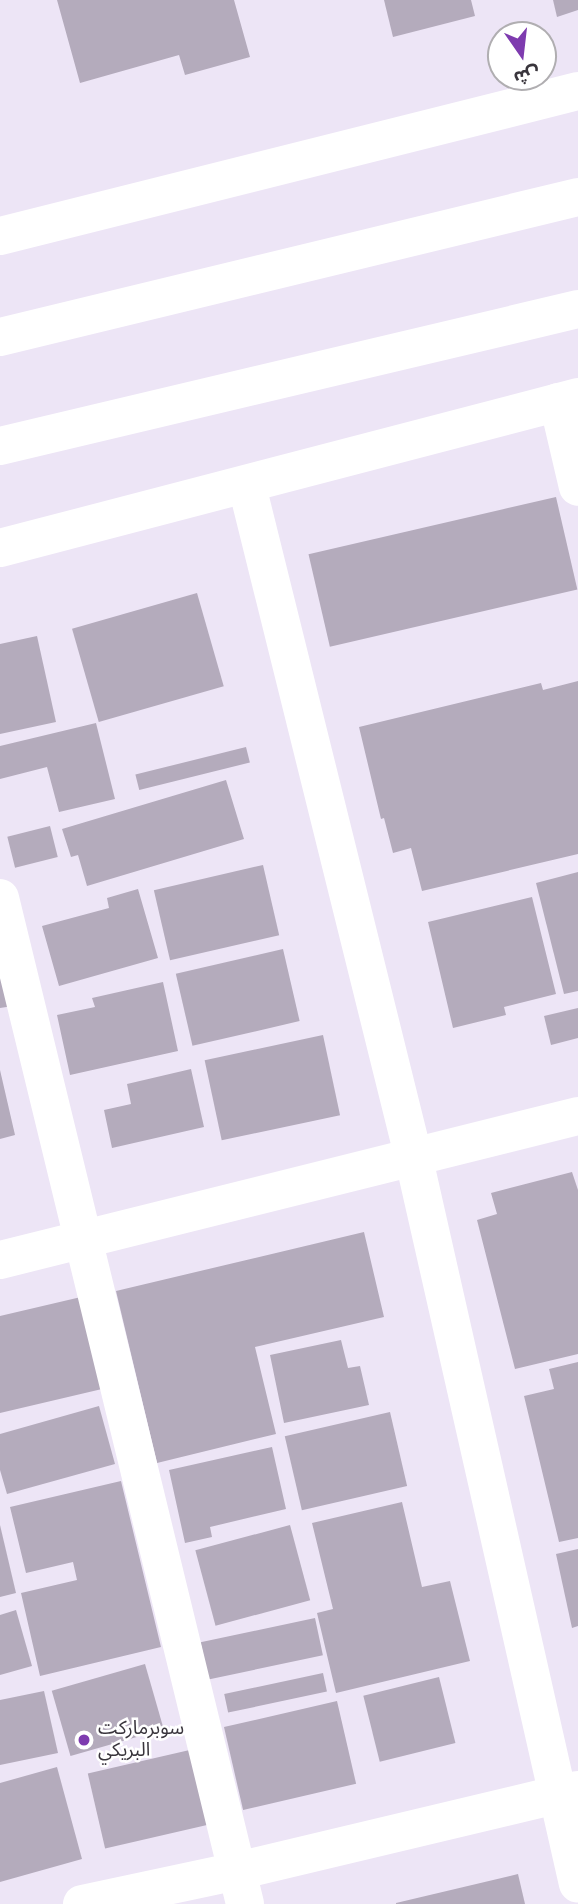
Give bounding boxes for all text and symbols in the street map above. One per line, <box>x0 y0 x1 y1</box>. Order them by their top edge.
north arrow <box>487 21 557 91</box>
text: ش <box>512 63 542 87</box>
place label: سوبرماركت البريكي <box>98 1718 184 1762</box>
marker: سوبرماركت البريكي <box>76 1732 92 1748</box>

